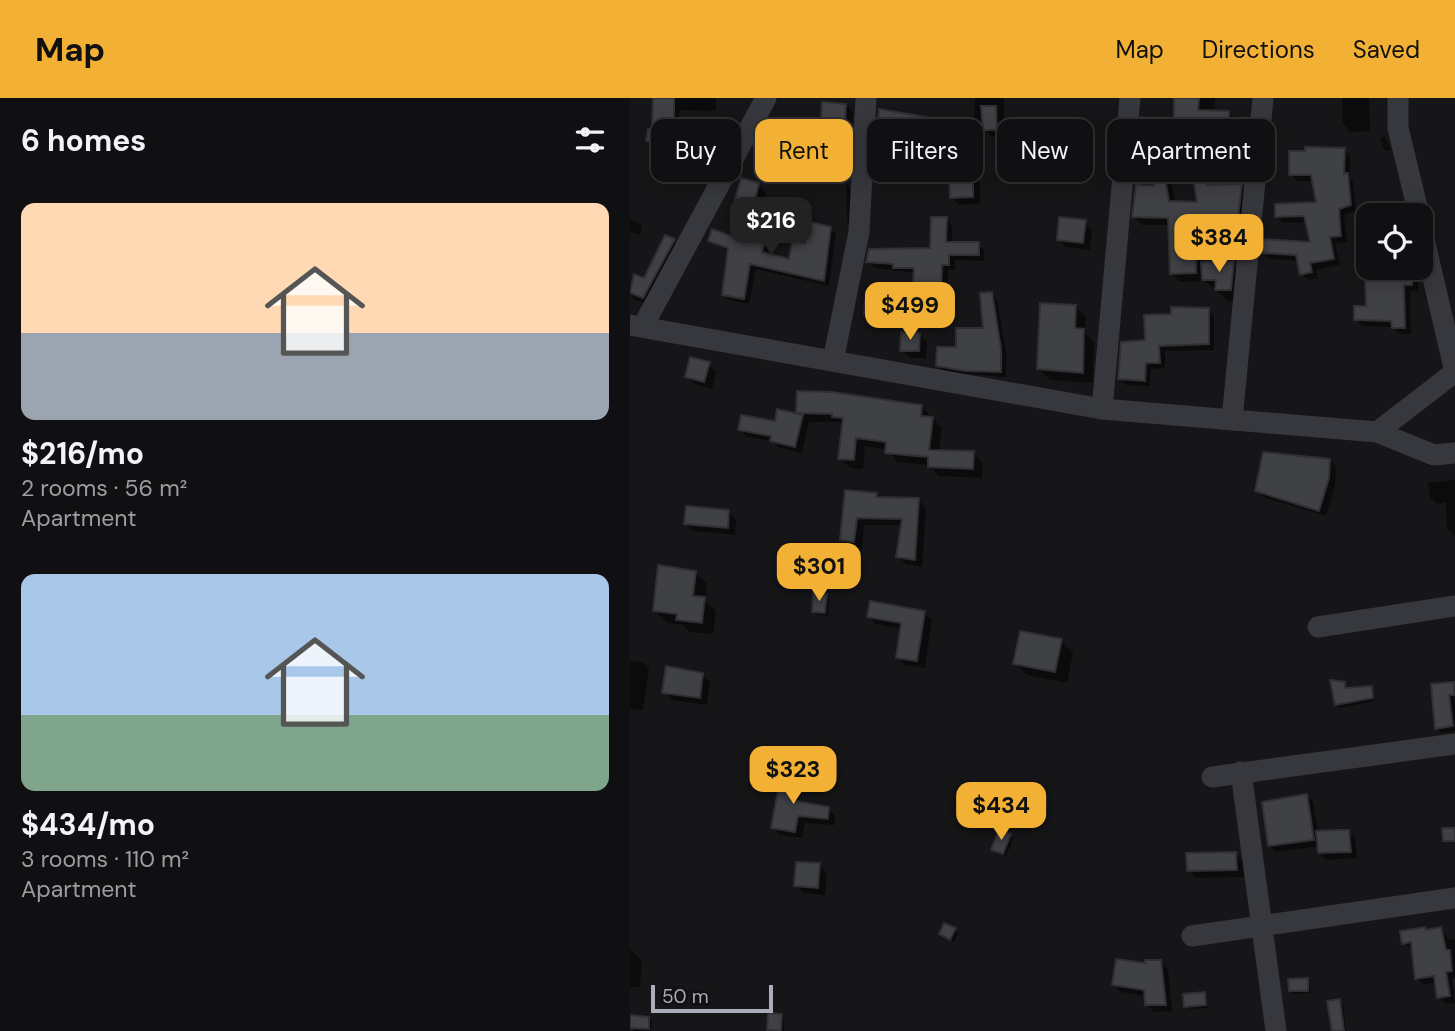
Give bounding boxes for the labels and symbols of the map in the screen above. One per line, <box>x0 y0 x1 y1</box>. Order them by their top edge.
pin: $216 <box>730 198 812 257</box>
pin: $384 <box>1178 214 1260 274</box>
pin: $499 <box>869 282 951 342</box>
pin: $301 <box>778 544 860 603</box>
pin: $323 <box>752 746 834 806</box>
pin: $434 <box>960 782 1042 842</box>
scale bar <box>651 982 774 1014</box>

